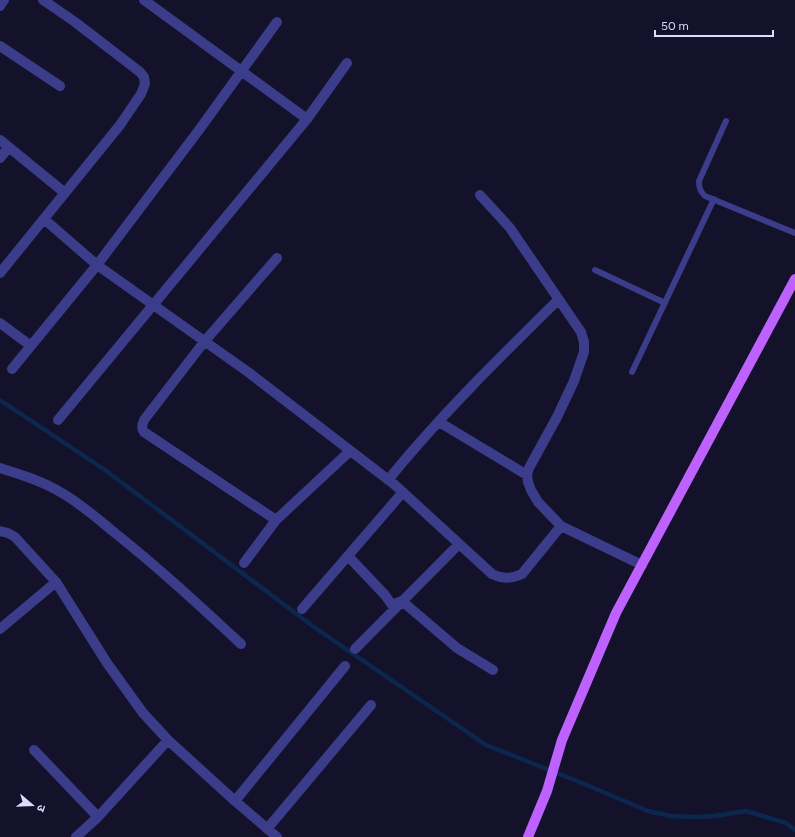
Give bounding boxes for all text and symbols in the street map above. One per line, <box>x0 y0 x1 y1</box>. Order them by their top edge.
scale bar <box>655 12 773 38</box>
text: 50 m <box>661 19 689 33</box>
north arrow <box>12 785 52 825</box>
text: उ <box>34 803 48 814</box>

